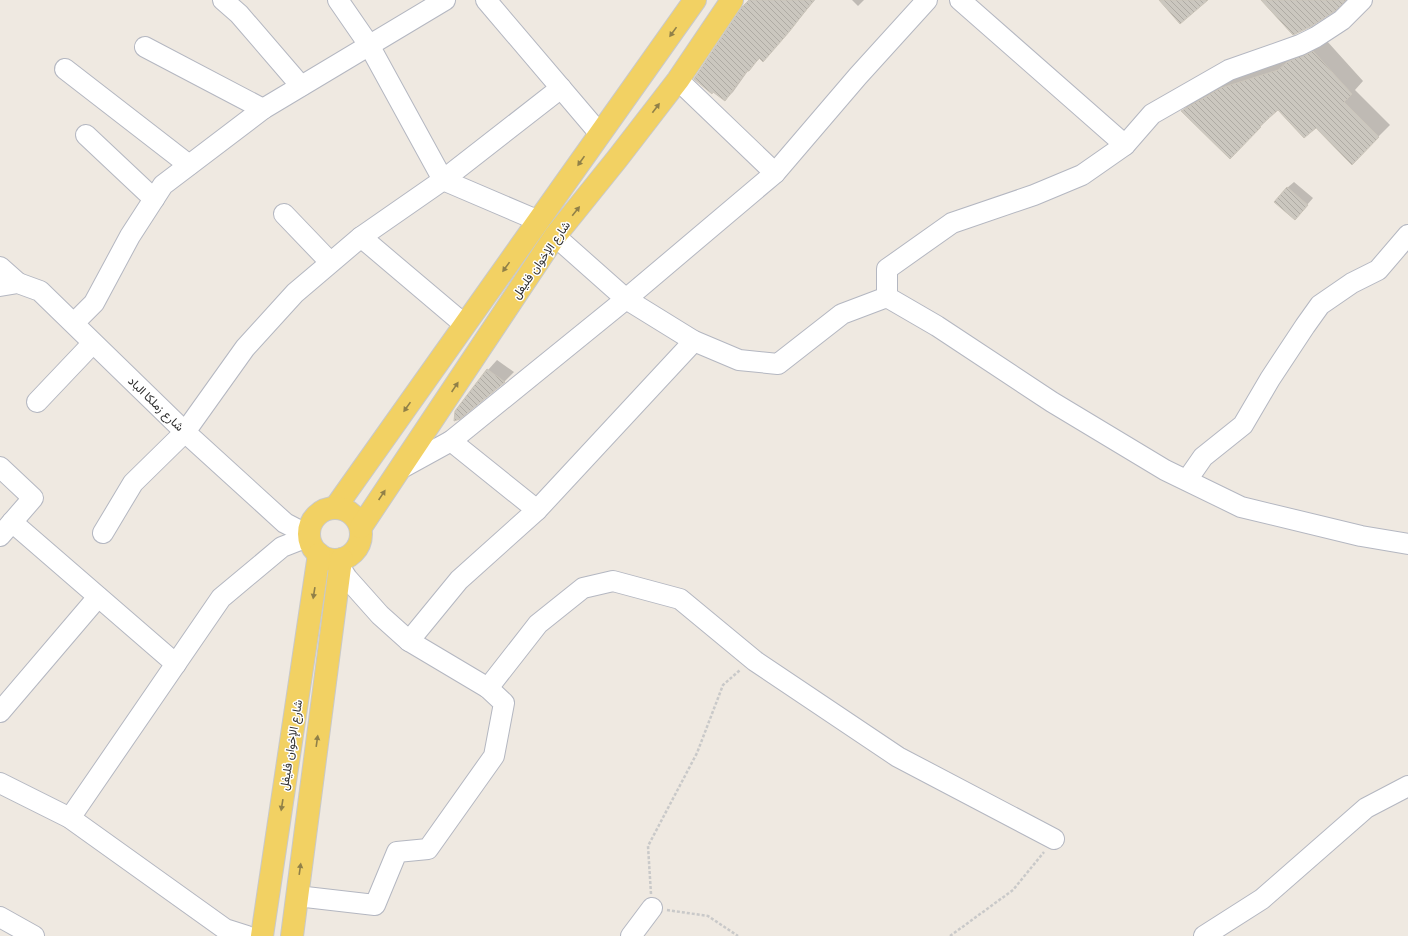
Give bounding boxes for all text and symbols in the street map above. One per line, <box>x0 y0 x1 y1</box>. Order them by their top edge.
one-way arrow <box>668 26 677 37</box>
one-way arrow <box>652 103 660 114</box>
one-way arrow <box>577 155 585 166</box>
one-way arrow <box>571 205 580 216</box>
street label: شارع الإخوان فليفل <box>508 218 575 303</box>
one-way arrow <box>502 261 510 272</box>
street label: شارع زملكا الباد <box>124 373 187 436</box>
one-way arrow <box>451 382 459 392</box>
one-way arrow <box>403 402 411 412</box>
one-way arrow <box>379 489 386 501</box>
one-way arrow <box>311 587 317 599</box>
street label: شارع الإخوان فليفل <box>276 698 307 792</box>
one-way arrow <box>314 735 320 747</box>
one-way arrow <box>279 798 285 811</box>
one-way arrow <box>297 863 303 876</box>

